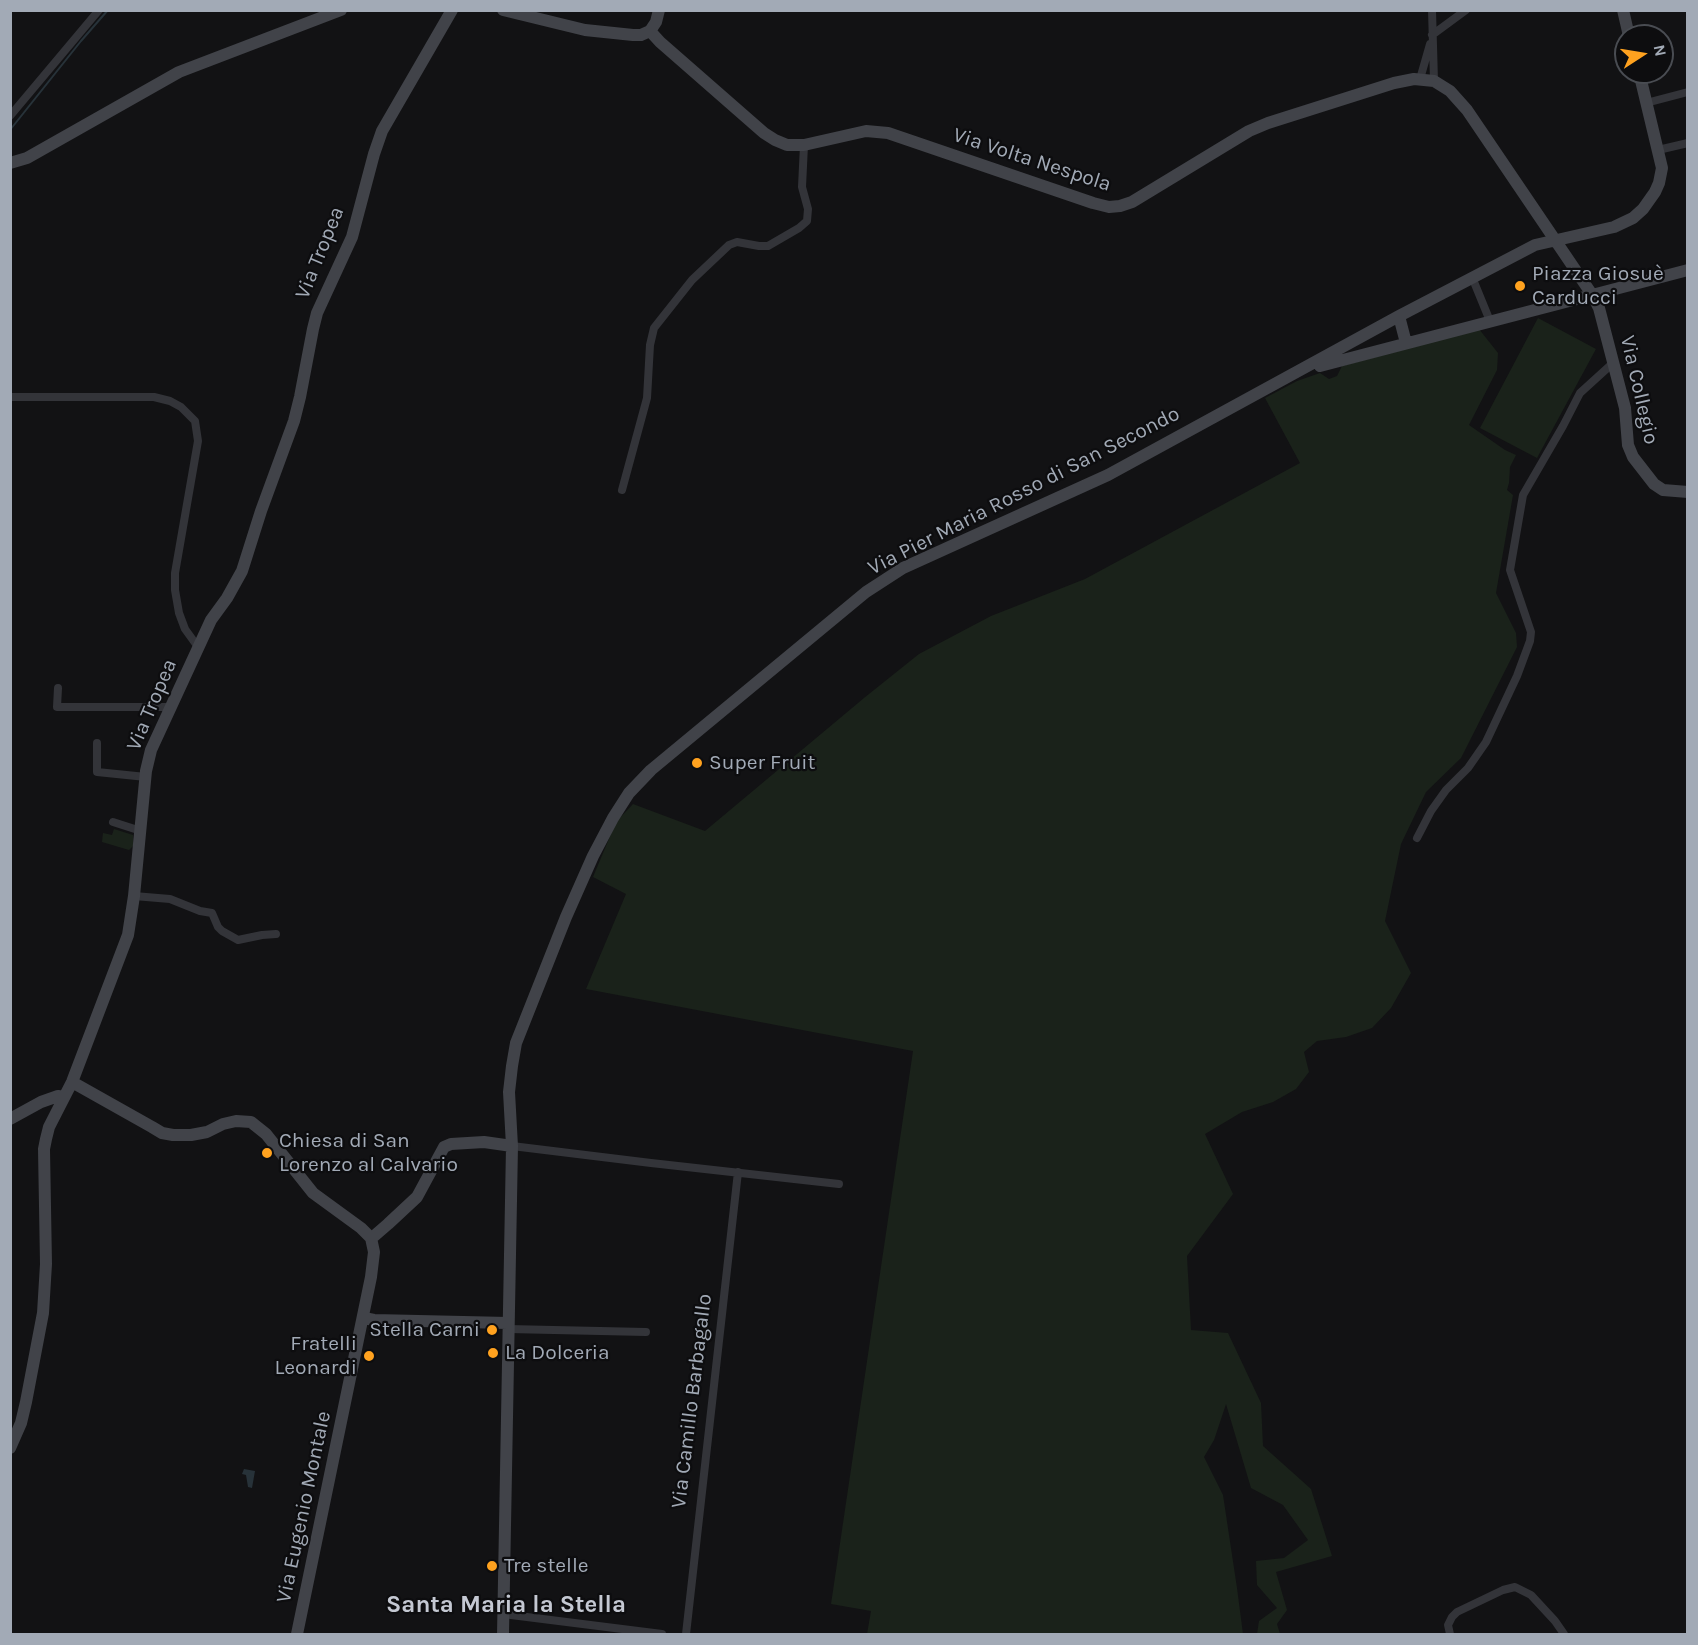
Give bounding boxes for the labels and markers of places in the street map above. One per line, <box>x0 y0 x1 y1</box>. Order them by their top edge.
place label: Piazza Giosuè Carducci <box>1532 261 1664 311</box>
marker: Piazza Giosuè Carducci <box>1513 279 1527 293</box>
place label: Super Fruit <box>709 750 816 776</box>
marker: Super Fruit <box>690 756 704 770</box>
place label: Chiesa di San Lorenzo al Calvario <box>279 1128 458 1178</box>
marker: Chiesa di San Lorenzo al Calvario <box>260 1146 274 1160</box>
place label: Stella Carni <box>369 1317 480 1343</box>
marker: Stella Carni <box>485 1323 499 1337</box>
place label: Fratelli Leonardi <box>274 1331 357 1381</box>
place label: La Dolceria <box>505 1340 610 1366</box>
marker: La Dolceria <box>486 1346 500 1360</box>
marker: Fratelli Leonardi <box>362 1349 376 1363</box>
place label: Tre stelle <box>504 1553 589 1579</box>
marker: Tre stelle <box>485 1559 499 1573</box>

